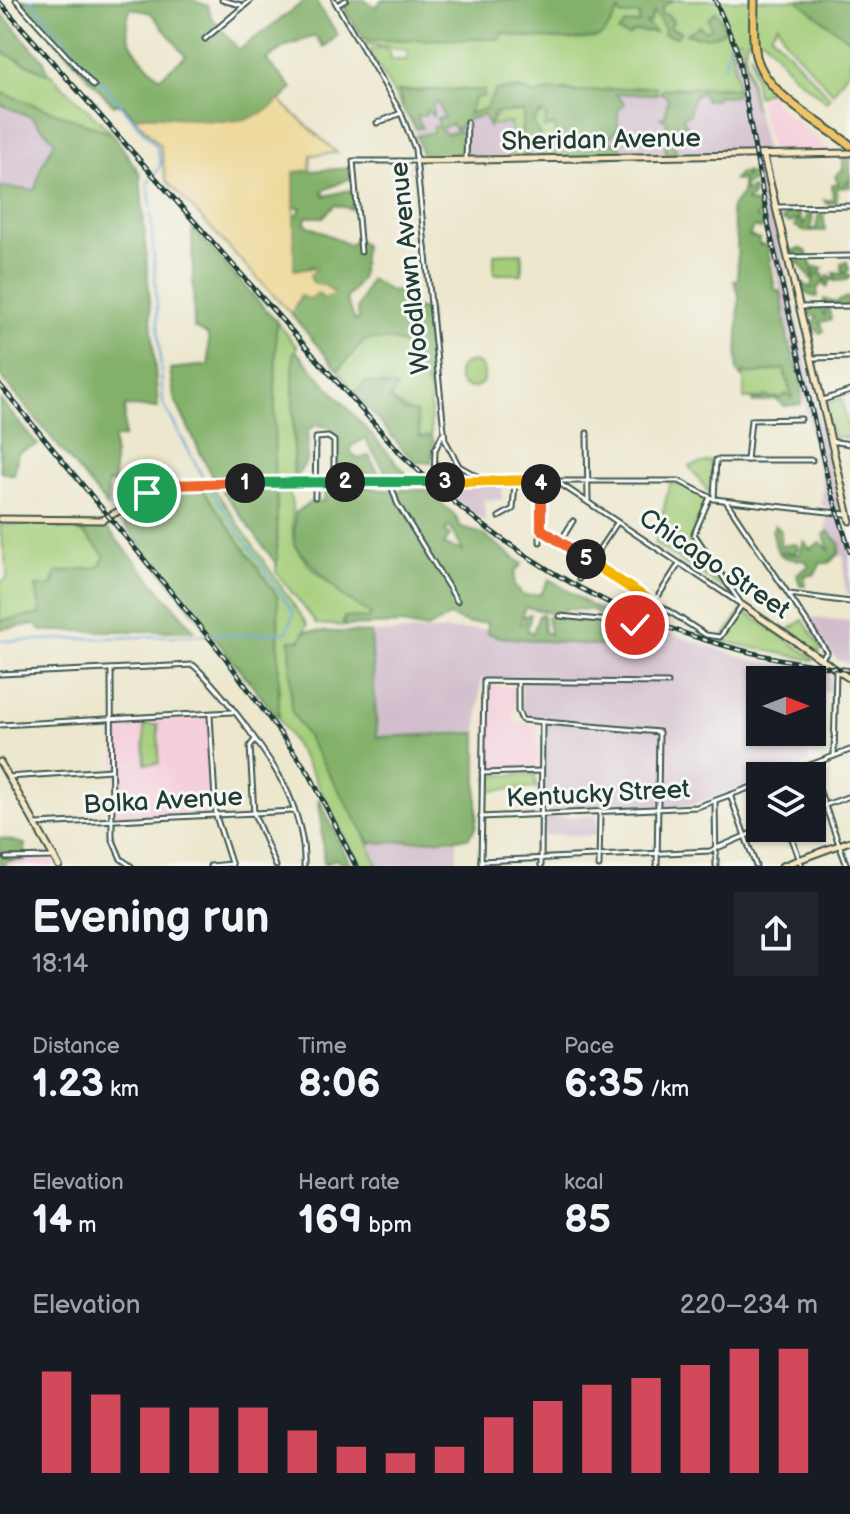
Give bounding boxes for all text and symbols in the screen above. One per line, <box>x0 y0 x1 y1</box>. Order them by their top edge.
street label: Sheridan Avenue <box>501 123 701 158</box>
street label: Woodlawn Avenue <box>384 160 437 376</box>
pin <box>113 459 181 527</box>
pin: 2 <box>325 462 365 502</box>
pin: 3 <box>425 462 465 502</box>
pin: 1 <box>225 463 265 503</box>
pin: 4 <box>521 464 561 504</box>
text: 2 <box>338 468 352 495</box>
text: 3 <box>439 468 451 495</box>
text: 1 <box>240 469 250 496</box>
text: 4 <box>535 470 547 497</box>
icon: arrive <box>125 471 169 515</box>
street label: Chicago Street <box>633 502 795 626</box>
pin: 5 <box>566 539 606 579</box>
text: 5 <box>580 545 592 572</box>
pin <box>601 591 669 659</box>
icon: check <box>613 603 657 647</box>
north arrow <box>746 666 826 746</box>
map controls <box>746 666 826 842</box>
button: layers <box>746 762 826 842</box>
street label: Kentucky Street <box>505 774 691 815</box>
street label: Bolka Avenue <box>83 782 244 821</box>
text: Evening run <box>32 892 269 945</box>
button: share <box>734 892 818 976</box>
text: 18:14 <box>32 949 88 980</box>
text: Distance <box>32 1033 120 1060</box>
text: Time <box>298 1033 347 1060</box>
text: Pace <box>564 1033 614 1060</box>
text: 1.23 <box>32 1060 104 1108</box>
text: 8:06 <box>298 1060 381 1108</box>
text: 6:35 <box>564 1060 644 1108</box>
text: km <box>104 1076 139 1103</box>
text: /km <box>644 1076 689 1103</box>
text: Elevation <box>32 1169 124 1196</box>
text: Heart rate <box>298 1169 400 1196</box>
text: kcal <box>564 1169 603 1196</box>
text: 14 <box>32 1196 72 1244</box>
text: 169 <box>298 1196 363 1244</box>
text: 85 <box>564 1196 611 1244</box>
text: m <box>72 1212 97 1239</box>
text: bpm <box>363 1212 412 1239</box>
text: Elevation <box>32 1290 140 1321</box>
text: 220–234 m <box>680 1290 818 1321</box>

